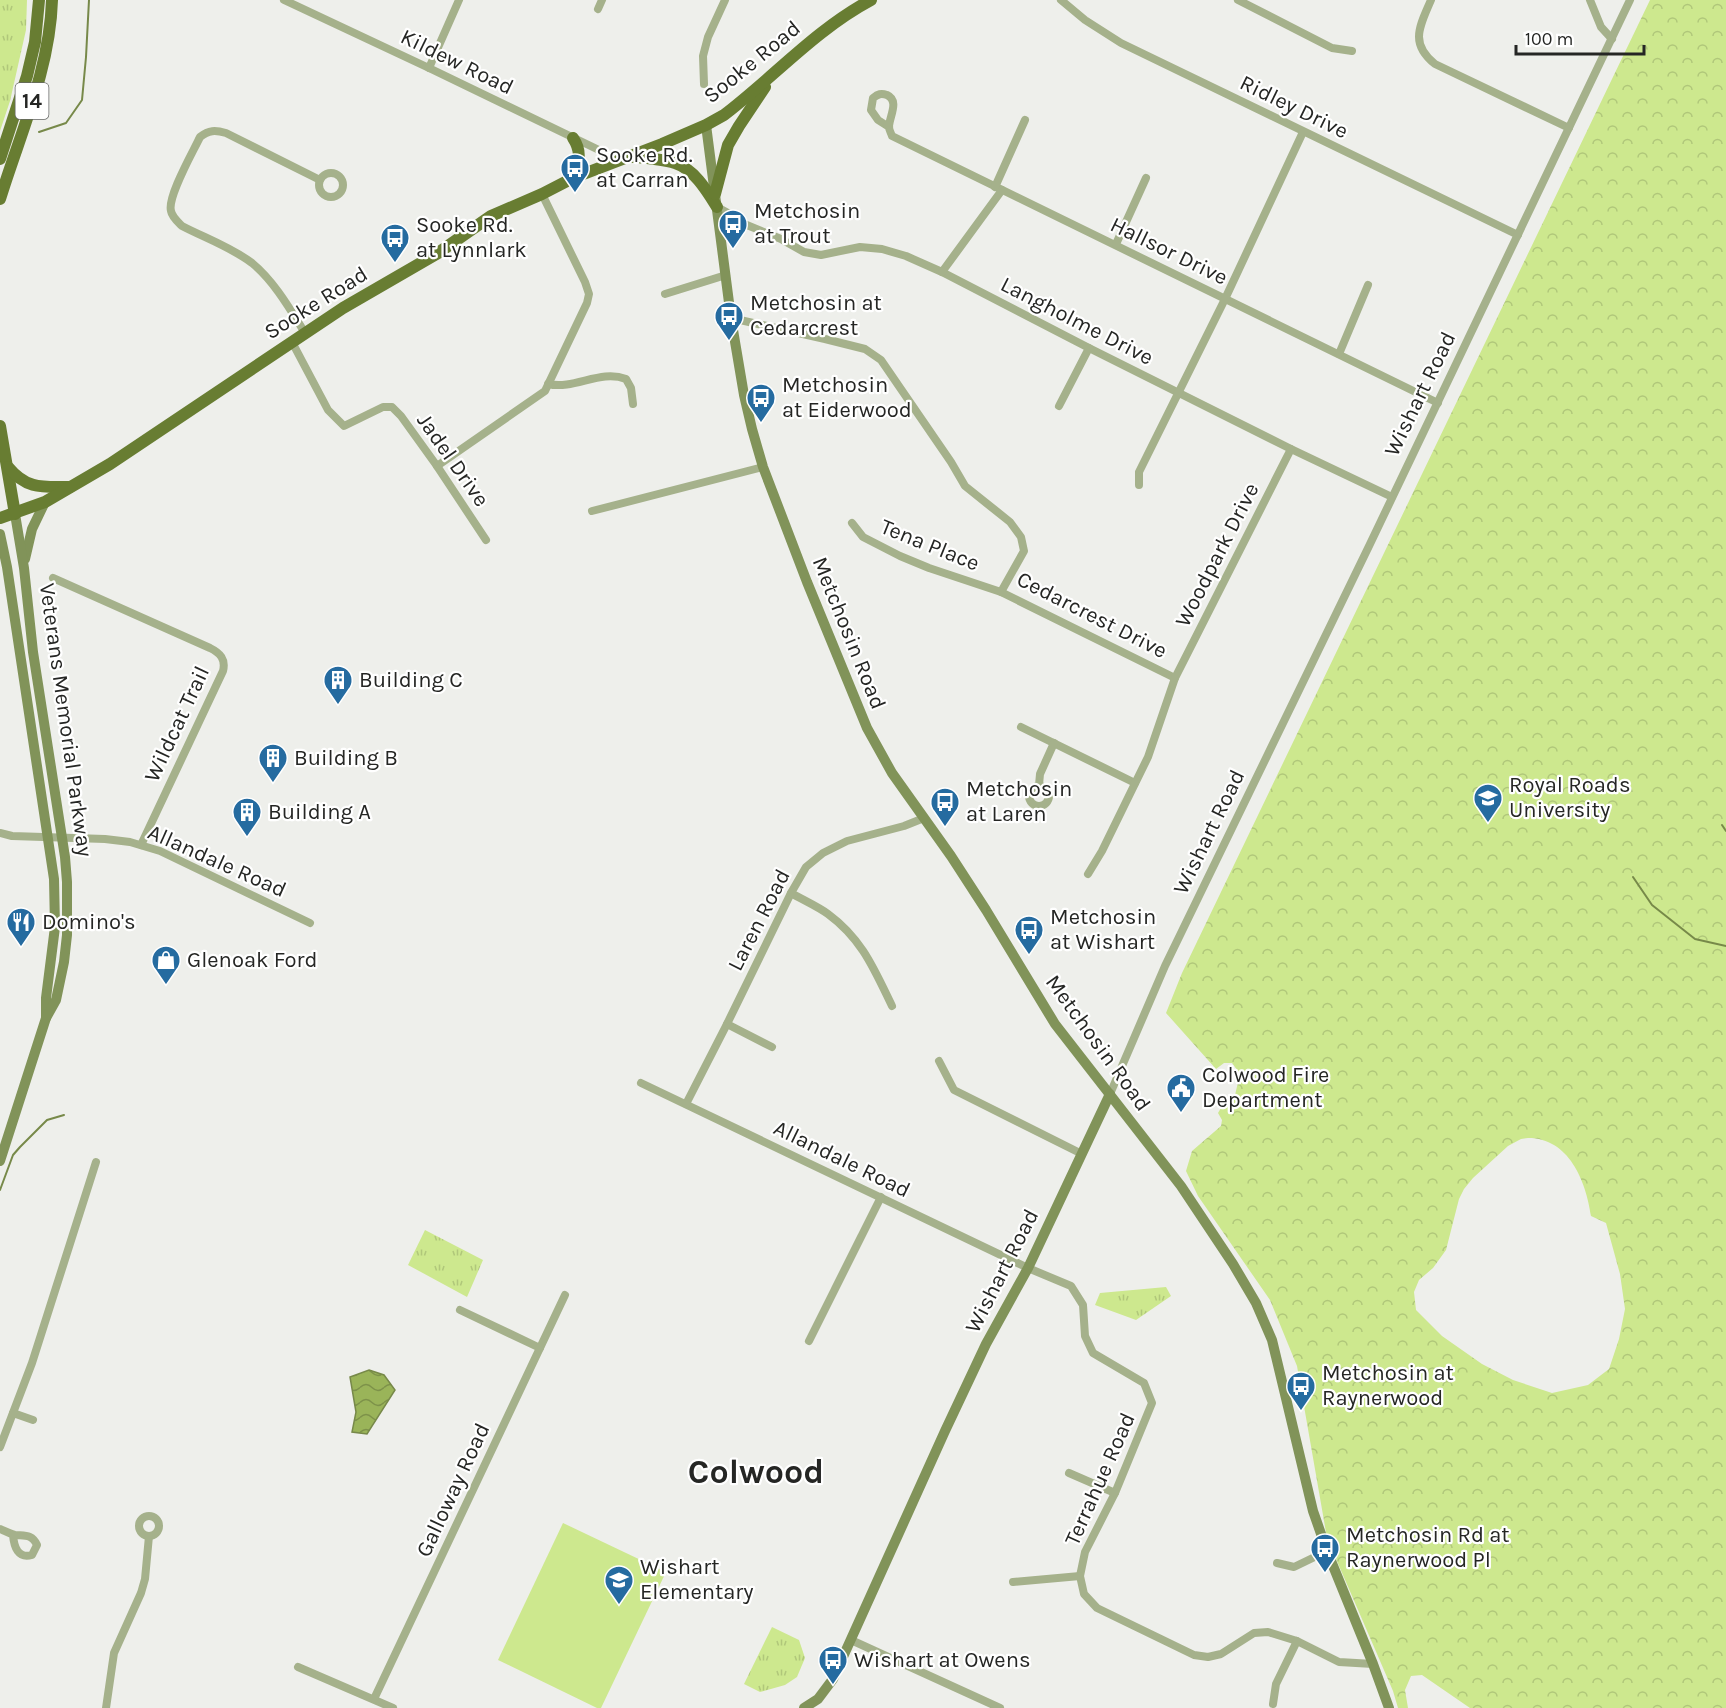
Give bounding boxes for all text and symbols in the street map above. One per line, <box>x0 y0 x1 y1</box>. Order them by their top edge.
street label: Sooke Road <box>698 15 806 109</box>
scale bar <box>1516 18 1644 56</box>
street label: Kildew Road <box>396 24 518 100</box>
text: 100 m <box>1525 28 1573 50</box>
street label: Ridley Drive <box>1236 70 1352 144</box>
road number: 14 <box>15 83 48 119</box>
place label: Sooke Rd. at Carran <box>596 142 693 193</box>
bus stop icon: Sooke Rd. at Carran <box>559 152 591 194</box>
place label: Metchosin at Trout <box>754 198 860 249</box>
bus stop icon: Metchosin at Trout <box>717 208 749 250</box>
street label: Hallsor Drive <box>1106 211 1232 291</box>
place label: Sooke Rd. at Lynnlark <box>416 212 527 263</box>
bus stop icon: Sooke Rd. at Lynnlark <box>379 222 411 264</box>
street label: Sooke Road <box>260 261 372 345</box>
street label: Langholme Drive <box>996 271 1158 371</box>
place label: Metchosin at Cedarcrest <box>750 290 882 341</box>
bus stop icon: Metchosin at Cedarcrest <box>713 300 745 342</box>
street label: Wishart Road <box>1379 328 1461 460</box>
place label: Metchosin at Eiderwood <box>782 372 912 423</box>
bus stop icon: Metchosin at Eiderwood <box>745 382 777 424</box>
street label: Jadel Drive <box>411 408 495 512</box>
street label: Woodpark Drive <box>1170 479 1264 631</box>
street label: Tena Place <box>877 513 983 577</box>
street label: Metchosin Road <box>807 553 891 713</box>
street label: Cedarcrest Drive <box>1013 566 1171 664</box>
street label: Veterans Memorial Parkway <box>34 581 98 859</box>
street label: Wildcat Trail <box>139 662 215 786</box>
building icon: Building C <box>322 664 354 706</box>
place label: Building C <box>359 667 463 693</box>
building icon: Building B <box>257 742 289 784</box>
place label: Building B <box>294 745 398 771</box>
street label: Wishart Road <box>1168 766 1250 898</box>
place label: Royal Roads University <box>1509 772 1630 823</box>
place label: Metchosin at Laren <box>966 776 1072 827</box>
school or university icon: Royal Roads University <box>1472 782 1504 824</box>
bus stop icon: Metchosin at Laren <box>929 786 961 828</box>
building icon: Building A <box>231 796 263 838</box>
place label: Building A <box>268 799 371 825</box>
street label: Allandale Road <box>144 819 290 903</box>
street label: Laren Road <box>722 865 796 975</box>
place label: Metchosin at Wishart <box>1050 904 1156 955</box>
restaurant icon: Domino's <box>5 906 37 948</box>
place label: Domino's <box>42 909 136 935</box>
bus stop icon: Metchosin at Wishart <box>1013 914 1045 956</box>
shop icon: Glenoak Ford <box>150 944 182 986</box>
place label: Glenoak Ford <box>187 947 318 973</box>
street label: Metchosin Road <box>1040 970 1156 1116</box>
place label: Colwood Fire Department <box>1202 1062 1329 1113</box>
public building icon: Colwood Fire Department <box>1165 1072 1197 1114</box>
street label: Allandale Road <box>769 1115 915 1203</box>
street label: Wishart Road <box>960 1205 1044 1337</box>
place label: Metchosin at Raynerwood <box>1322 1360 1454 1411</box>
bus stop icon: Metchosin at Raynerwood <box>1285 1370 1317 1412</box>
street label: Terrahue Road <box>1059 1409 1141 1549</box>
street label: Galloway Road <box>411 1419 495 1561</box>
district label: Colwood <box>688 1452 824 1492</box>
place label: Metchosin Rd at Raynerwood Pl <box>1346 1522 1510 1573</box>
bus stop icon: Metchosin Rd at Raynerwood Pl <box>1309 1532 1341 1574</box>
place label: Wishart Elementary <box>640 1554 754 1605</box>
school or university icon: Wishart Elementary <box>603 1564 635 1606</box>
bus stop icon: Wishart at Owens <box>817 1644 849 1686</box>
place label: Wishart at Owens <box>854 1647 1031 1673</box>

